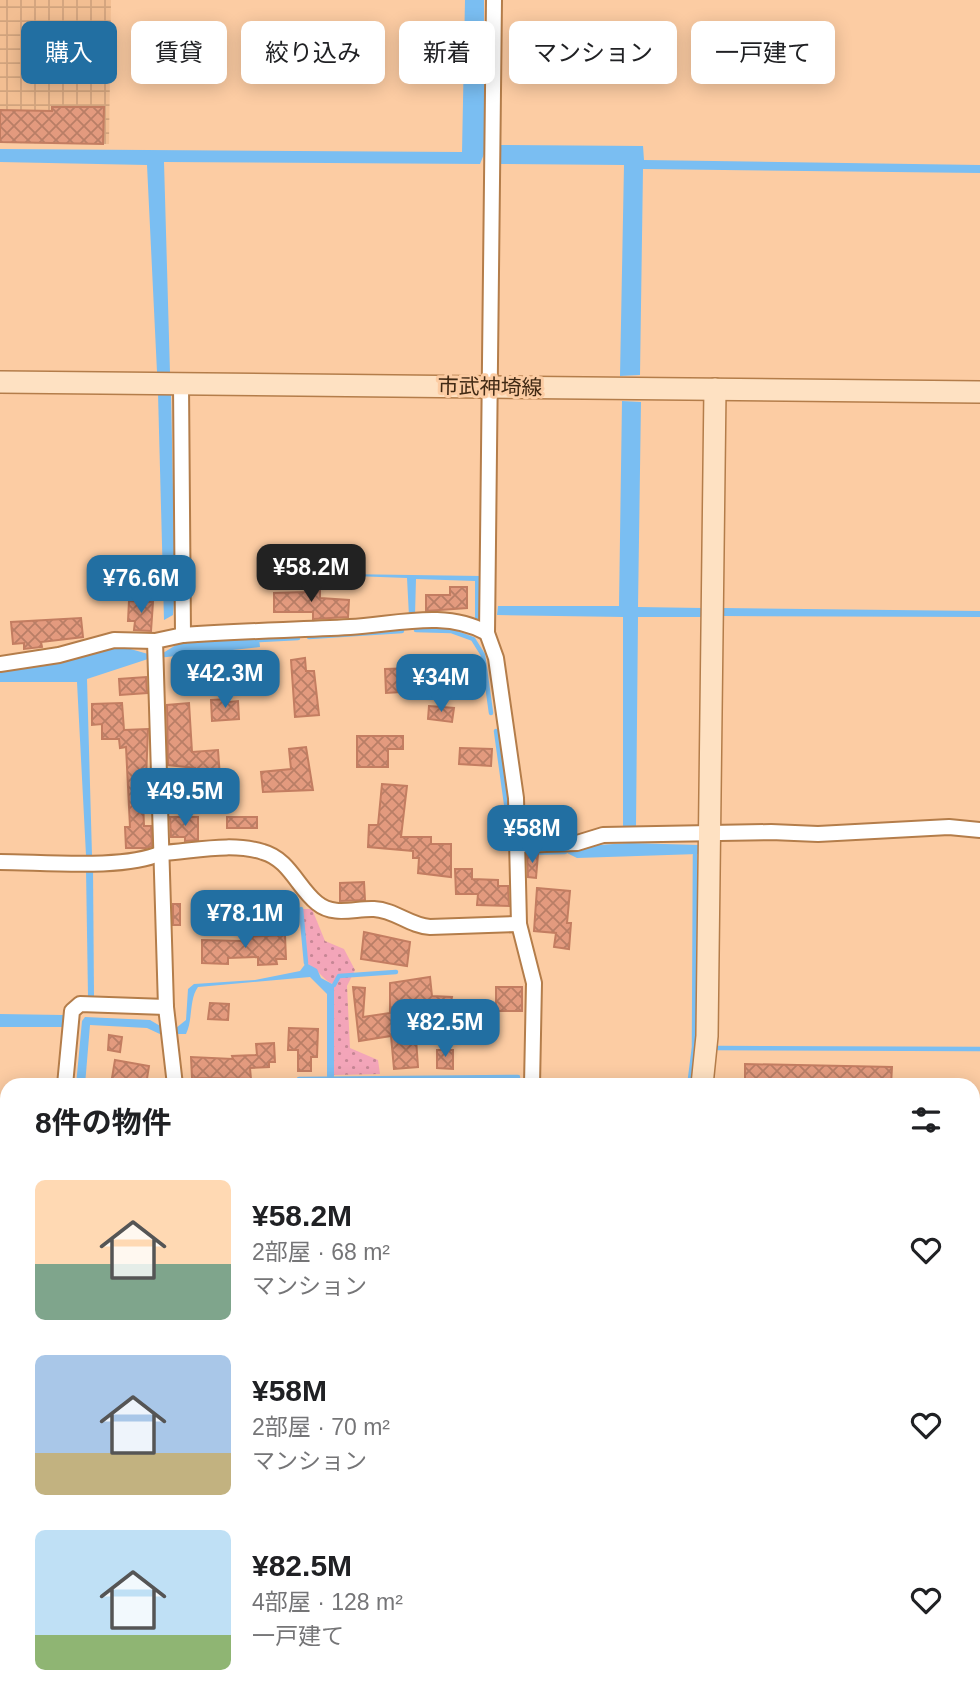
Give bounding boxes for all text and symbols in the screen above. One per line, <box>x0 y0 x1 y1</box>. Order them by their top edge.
chip: 購入 <box>21 21 117 84</box>
chip: 賃貸 <box>131 21 227 84</box>
chip: 絞り込み <box>241 21 385 84</box>
chip: 新着 <box>399 21 495 84</box>
chip: マンション <box>509 21 677 84</box>
chip: 一戸建て <box>691 21 835 84</box>
street label: 市武神埼線 <box>437 374 543 399</box>
pin: ¥58.2M <box>254 544 368 604</box>
text: ¥58.2M <box>273 554 349 580</box>
pin: ¥76.6M <box>84 556 198 615</box>
text: ¥76.6M <box>103 565 179 591</box>
pin: ¥42.3M <box>168 650 282 710</box>
pin: ¥34M <box>400 654 482 714</box>
text: ¥42.3M <box>187 660 263 686</box>
text: ¥34M <box>412 664 470 690</box>
pin: ¥49.5M <box>128 768 242 828</box>
text: ¥49.5M <box>147 778 223 804</box>
pin: ¥58M <box>491 806 573 865</box>
text: ¥58M <box>503 815 561 841</box>
pin: ¥78.1M <box>188 890 302 950</box>
text: ¥78.1M <box>207 900 283 926</box>
pin: ¥82.5M <box>388 1000 502 1059</box>
text: ¥82.5M <box>407 1009 483 1035</box>
icon: filters <box>907 1101 945 1139</box>
text: 8件の物件 <box>35 1106 172 1139</box>
text: ¥58.2M <box>252 1199 352 1232</box>
icon: home <box>91 1208 175 1292</box>
icon: heart <box>907 1231 945 1269</box>
text: 2部屋 · 68 m² <box>252 1239 390 1265</box>
text: マンション <box>252 1273 367 1299</box>
text: ¥58M <box>252 1374 327 1407</box>
icon: home <box>91 1383 175 1467</box>
icon: heart <box>907 1406 945 1444</box>
text: 2部屋 · 70 m² <box>252 1414 390 1440</box>
text: マンション <box>252 1448 367 1474</box>
text: ¥82.5M <box>252 1549 352 1582</box>
icon: home <box>91 1558 175 1642</box>
icon: heart <box>907 1581 945 1619</box>
text: 4部屋 · 128 m² <box>252 1589 403 1615</box>
text: 一戸建て <box>252 1623 344 1649</box>

